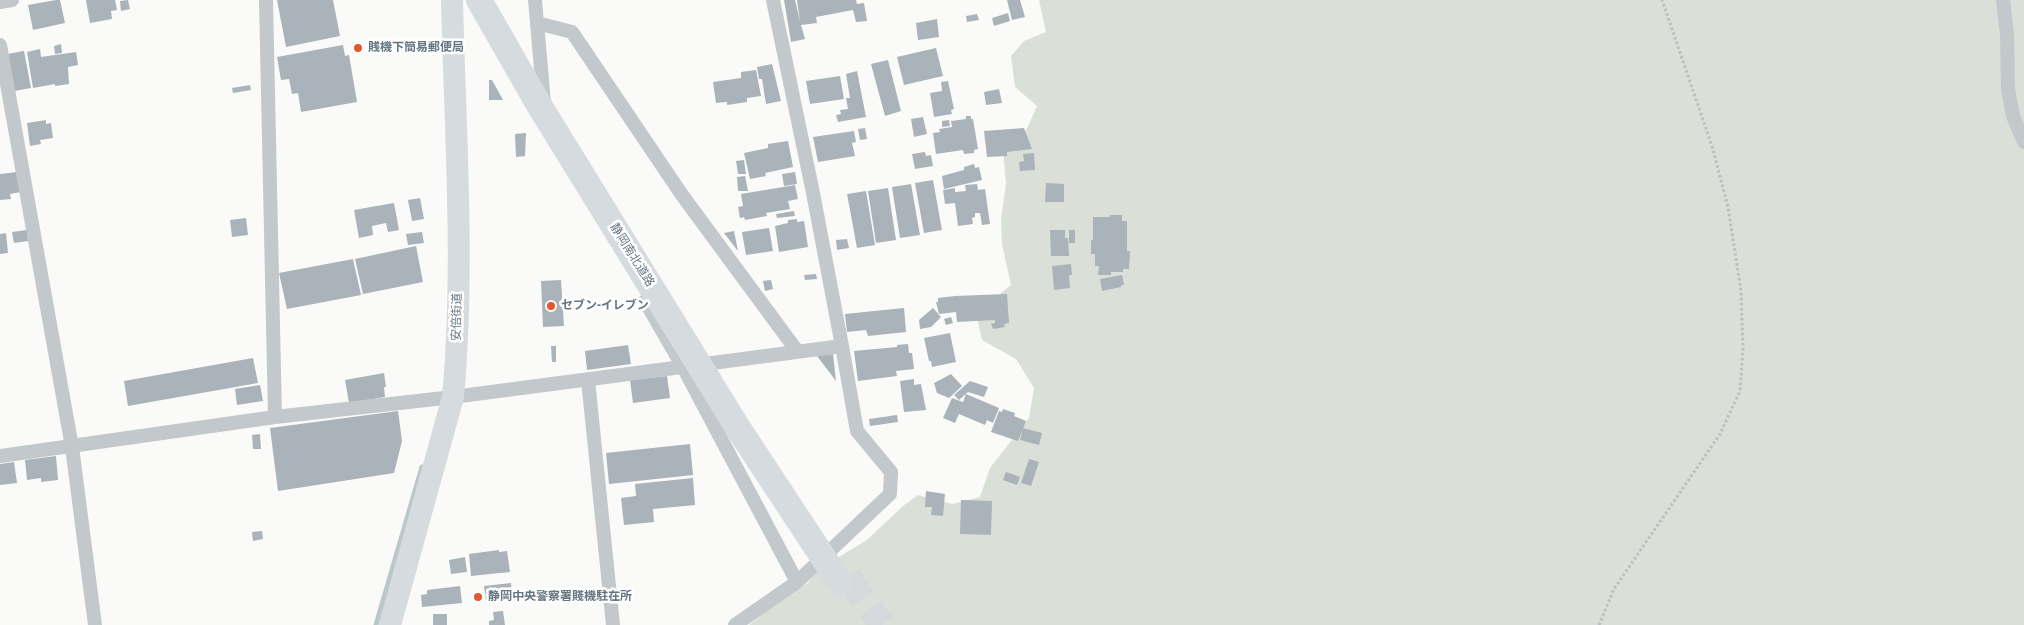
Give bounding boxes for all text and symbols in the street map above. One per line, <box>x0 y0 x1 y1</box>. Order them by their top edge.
place label: 賎機下簡易郵便局 <box>368 41 464 55</box>
marker: 賎機下簡易郵便局 <box>352 42 364 54</box>
street label: 静岡南北道路 <box>607 221 657 289</box>
street label: 安倍街道 <box>449 293 465 341</box>
place label: セブン-イレブン <box>561 299 649 313</box>
marker: セブン-イレブン <box>545 300 557 312</box>
place label: 静岡中央警察署賤機駐在所 <box>488 590 632 604</box>
marker: 静岡中央警察署賤機駐在所 <box>472 591 484 603</box>

